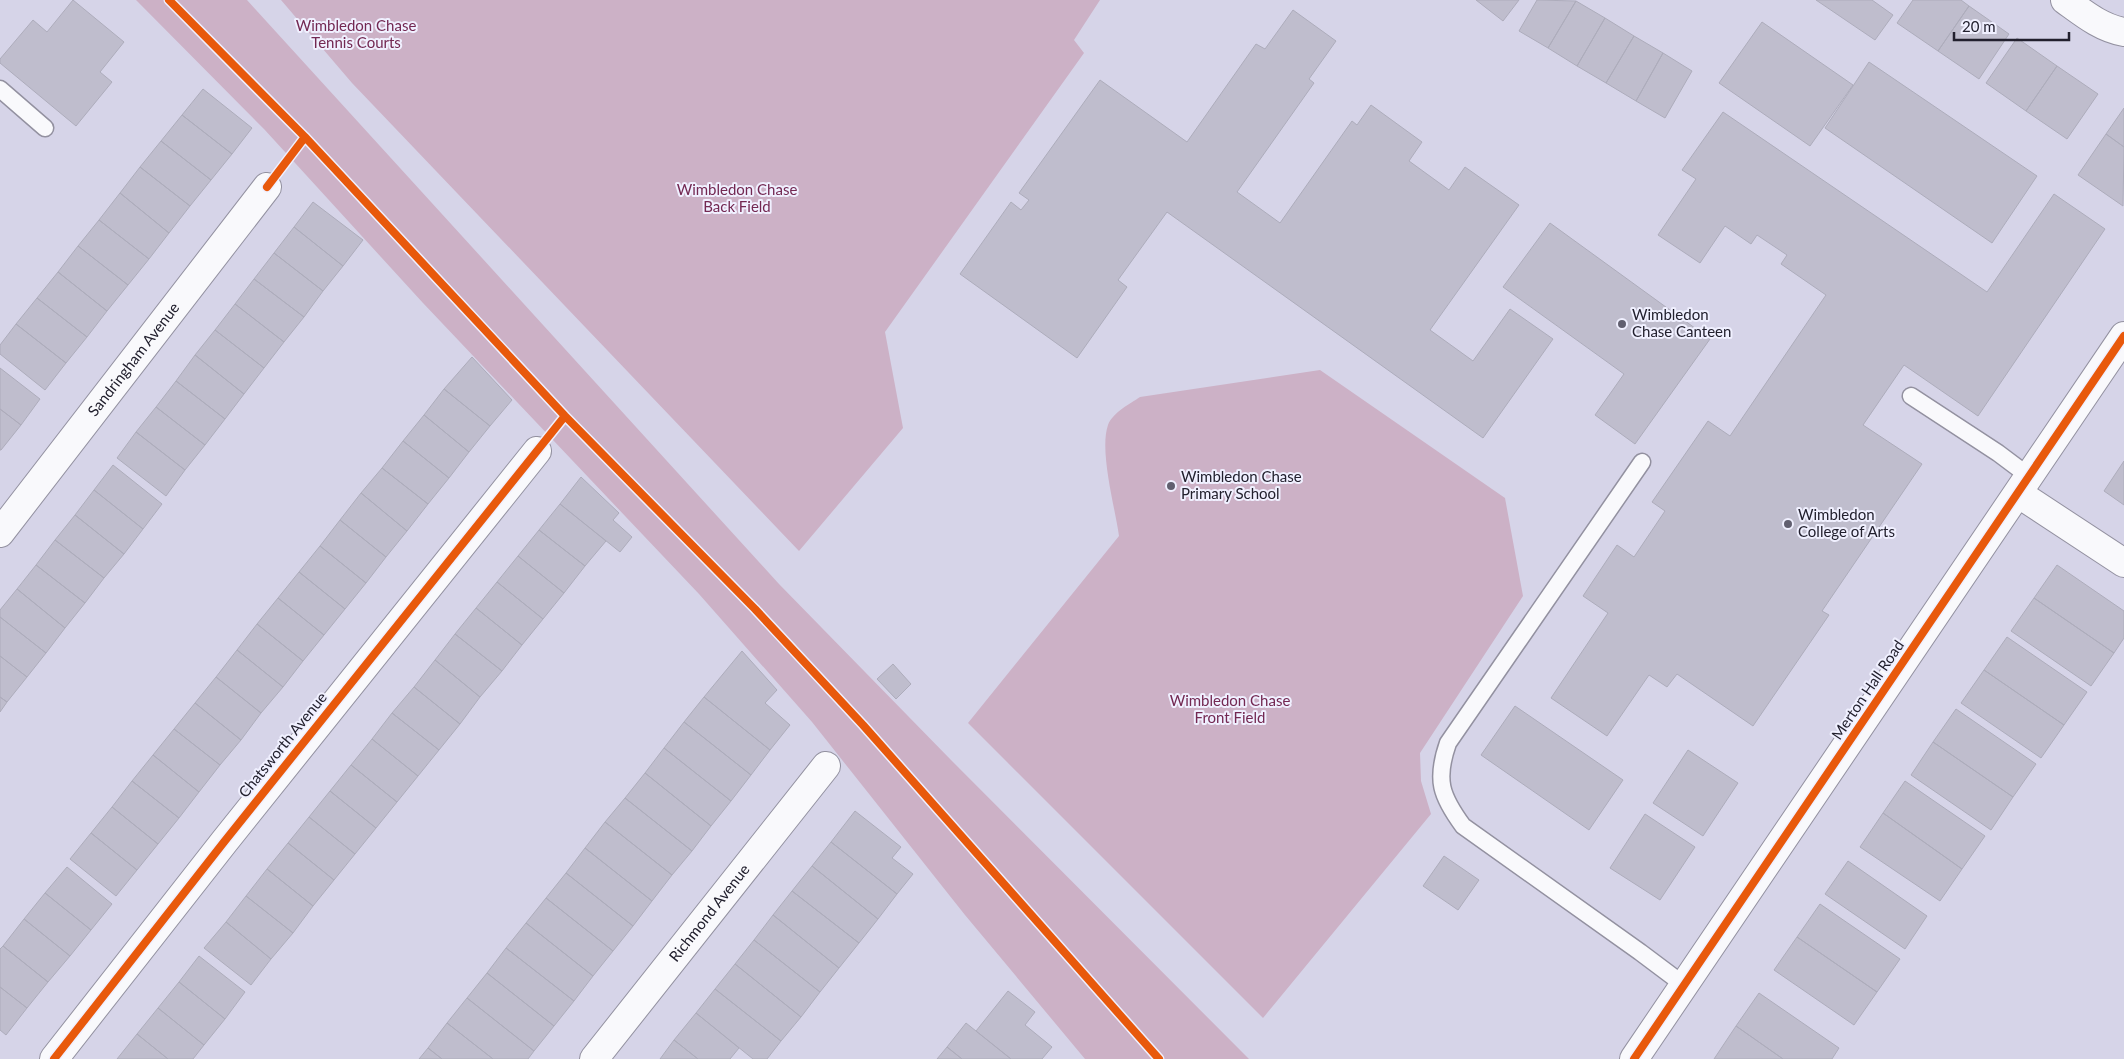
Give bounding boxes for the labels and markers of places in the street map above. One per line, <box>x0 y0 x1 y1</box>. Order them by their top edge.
place label: Wimbledon Chase Canteen <box>1632 305 1731 340</box>
marker: Wimbledon Chase Canteen <box>1616 318 1628 330</box>
place label: Wimbledon Chase Primary School <box>1181 467 1302 502</box>
marker: Wimbledon Chase Primary School <box>1165 480 1177 492</box>
place label: Wimbledon College of Arts <box>1798 505 1895 540</box>
marker: Wimbledon College of Arts <box>1782 518 1794 530</box>

